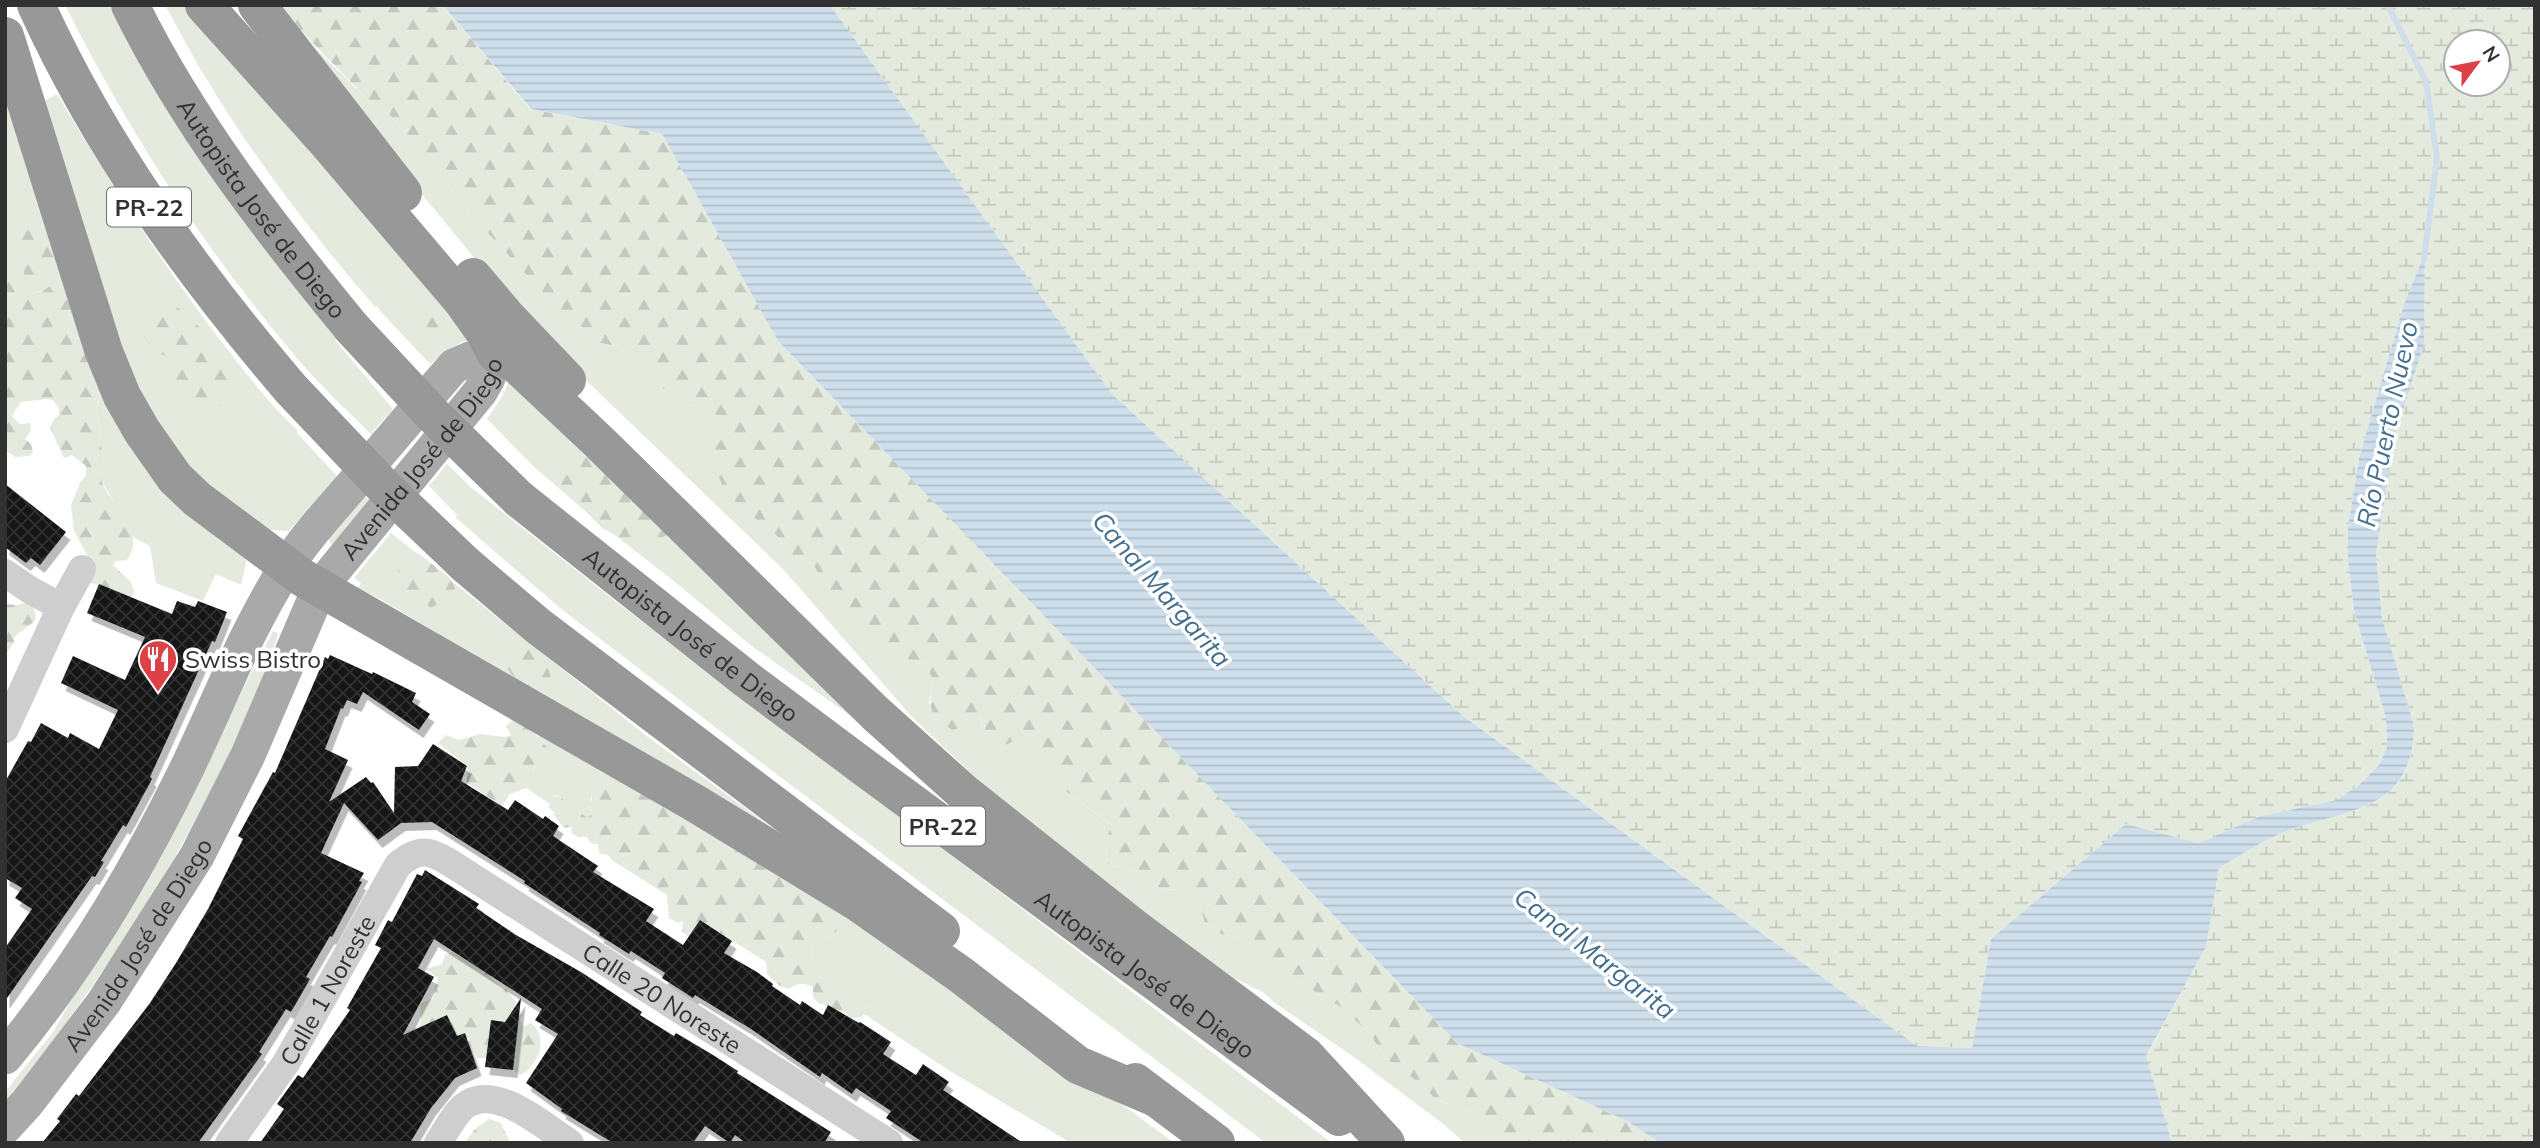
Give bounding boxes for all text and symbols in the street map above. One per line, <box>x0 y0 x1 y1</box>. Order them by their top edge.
north arrow <box>2442 28 2512 98</box>
text: N <box>2477 42 2505 66</box>
street label: Autopista José de Diego <box>171 93 353 324</box>
road number: PR-22 <box>107 188 191 227</box>
water label: Río Puerto Nuevo <box>2349 318 2425 530</box>
street label: Avenida José de Diego <box>334 354 509 566</box>
water label: Canal Margarita <box>1085 504 1239 674</box>
street label: Autopista José de Diego <box>577 541 805 728</box>
restaurant icon: Swiss Bistro <box>137 638 179 693</box>
place label: Swiss Bistro <box>185 644 321 674</box>
road number: PR-22 <box>901 806 985 846</box>
street label: Avenida José de Diego <box>57 833 218 1057</box>
water label: Canal Margarita <box>1508 880 1682 1026</box>
street label: Autopista José de Diego <box>1029 883 1261 1065</box>
street label: Calle 1 Noreste <box>273 909 382 1071</box>
street label: Calle 20 Noreste <box>577 936 747 1060</box>

